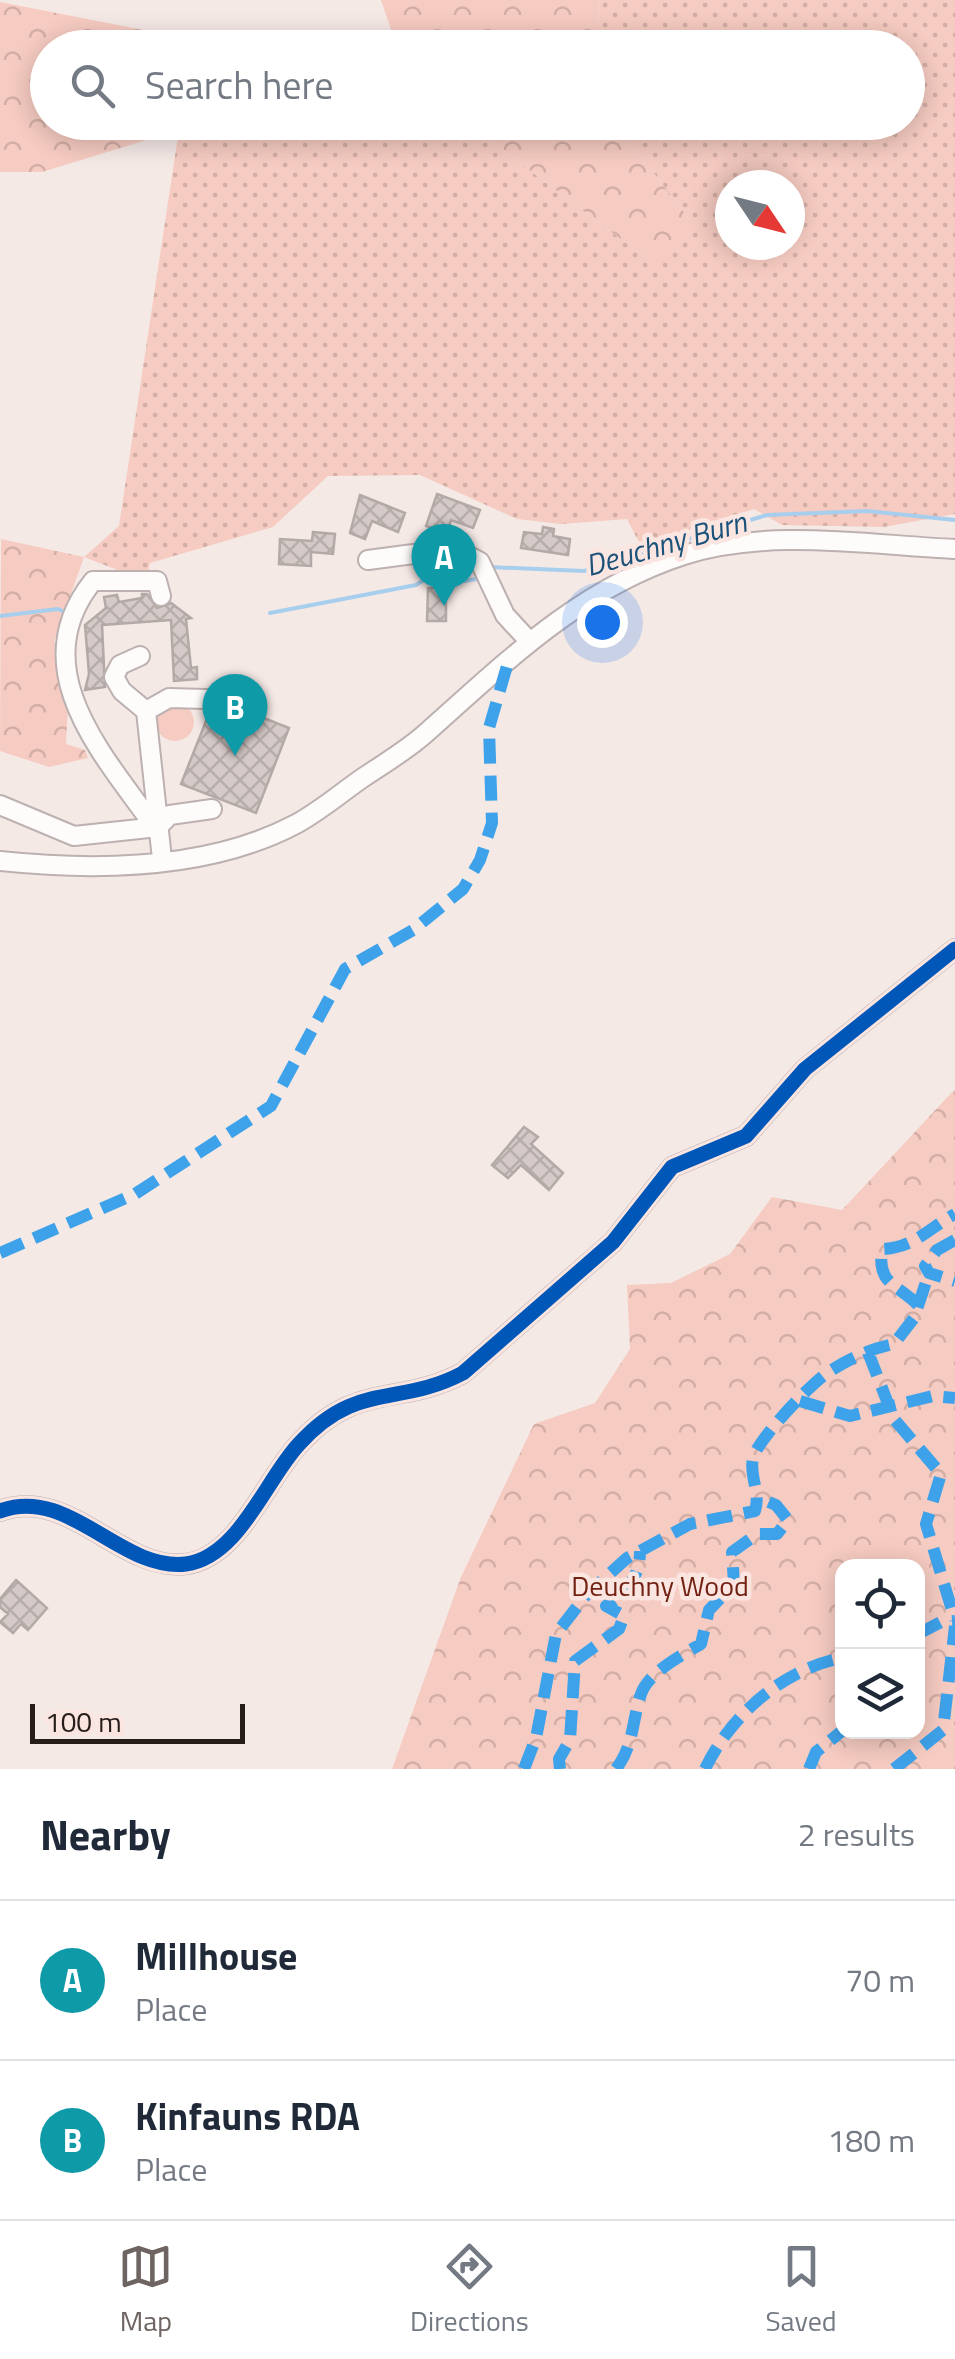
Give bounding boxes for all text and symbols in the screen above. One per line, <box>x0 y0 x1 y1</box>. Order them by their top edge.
search box <box>30 30 925 140</box>
text: Search here <box>145 56 333 114</box>
icon: search <box>65 58 120 113</box>
north arrow <box>715 170 805 260</box>
water label: Deuchny Burn <box>580 498 753 588</box>
pin: A <box>412 524 476 606</box>
your location <box>577 597 628 648</box>
pin: B <box>202 674 268 756</box>
map controls <box>835 1559 925 1739</box>
button: locate <box>835 1559 925 1649</box>
park label: Deuchny Wood <box>571 1564 749 1607</box>
button: layers <box>835 1649 925 1739</box>
scale bar <box>30 1699 245 1744</box>
text: 100 m <box>45 1700 122 1743</box>
text: Nearby <box>40 1802 171 1866</box>
text: 2 results <box>798 1810 915 1858</box>
text: Millhouse <box>135 1927 298 1985</box>
text: A <box>63 1956 82 2004</box>
text: 70 m <box>845 1956 915 2004</box>
text: Place <box>135 1985 207 2033</box>
text: Kinfauns RDA <box>135 2087 360 2145</box>
text: B <box>63 2116 82 2164</box>
text: 180 m <box>827 2116 915 2164</box>
text: Place <box>135 2145 207 2193</box>
tab: Map <box>118 2239 173 2342</box>
tab: Directions <box>410 2239 529 2342</box>
tab: Saved <box>765 2239 837 2342</box>

